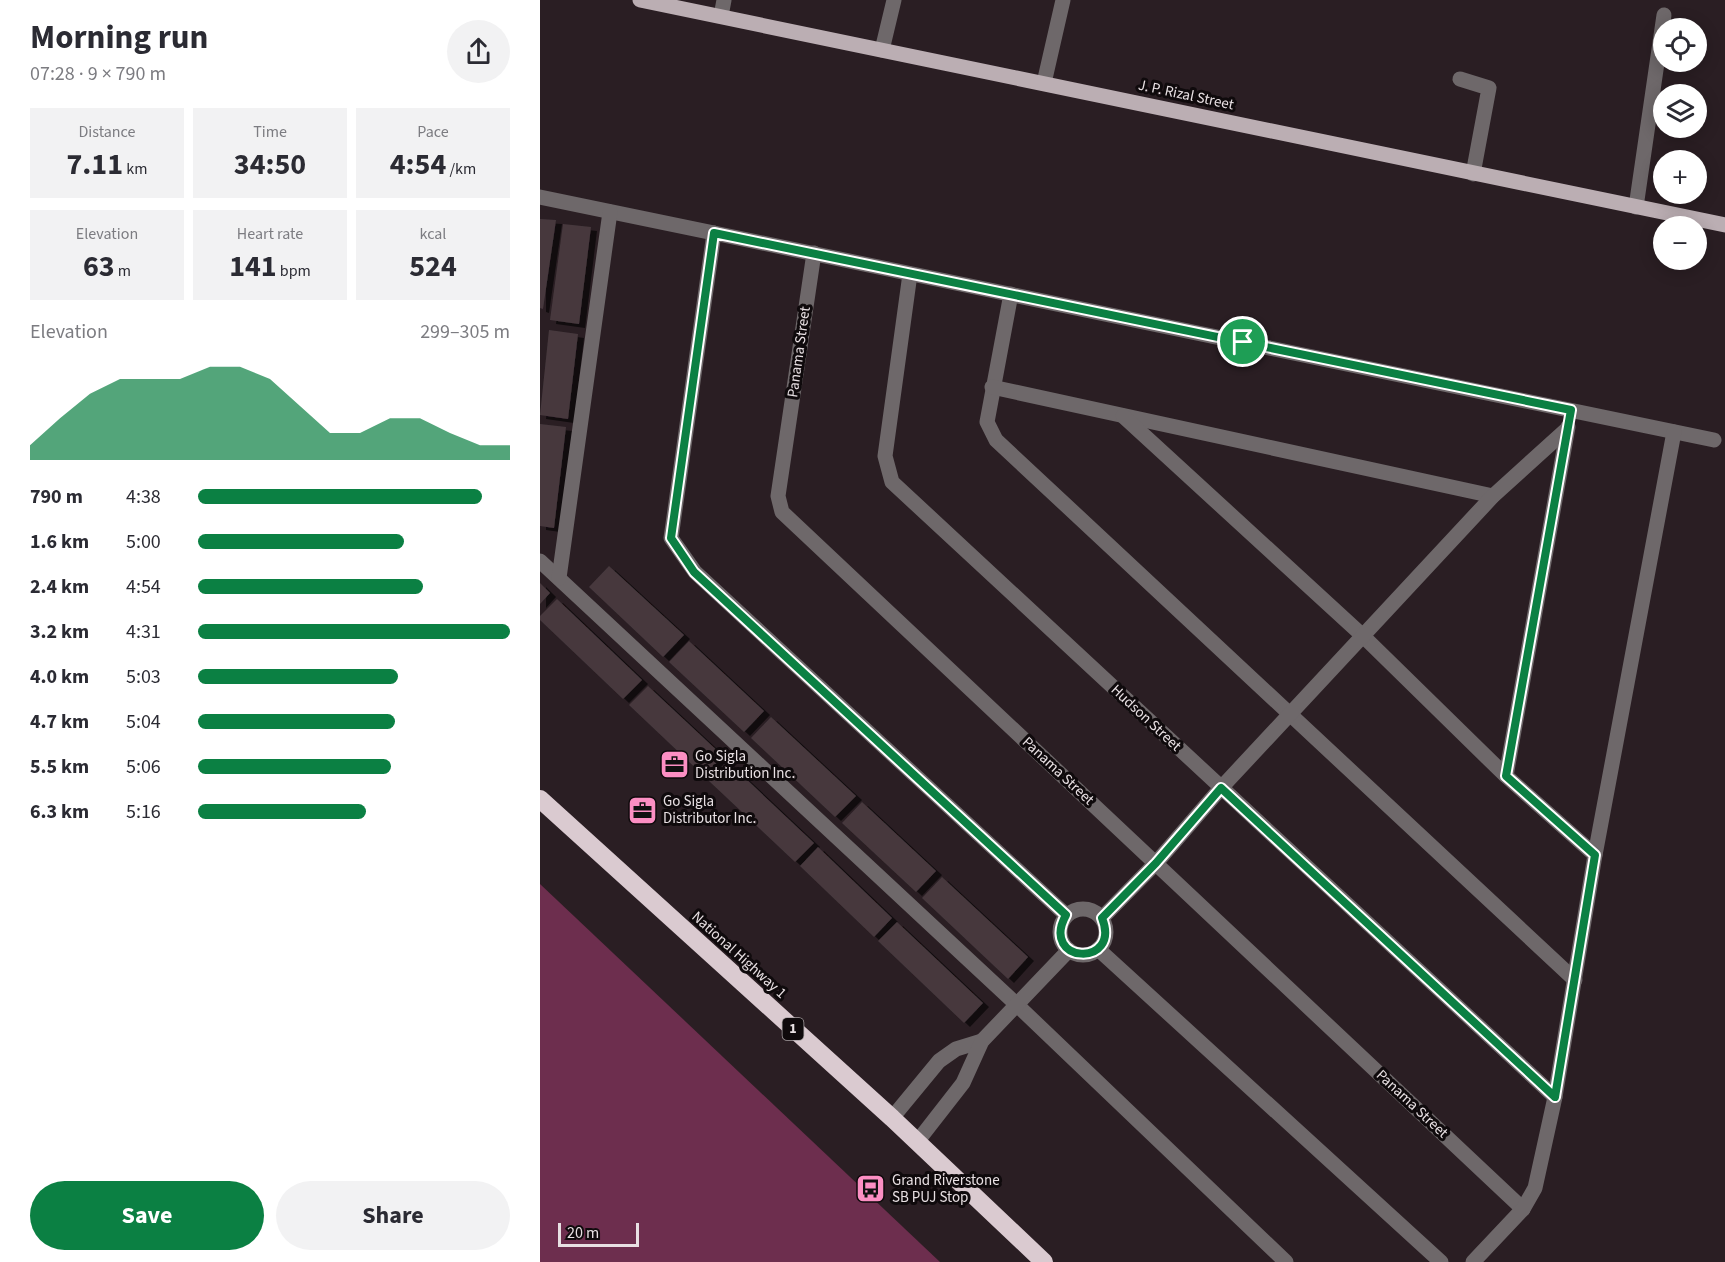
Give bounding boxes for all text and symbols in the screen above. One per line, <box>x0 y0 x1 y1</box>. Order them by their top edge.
text: Morning run <box>30 14 208 61</box>
map controls <box>1653 18 1707 270</box>
button: locate <box>1653 18 1707 72</box>
button: share <box>447 20 510 83</box>
text: 07:28 · 9 × 790 m <box>30 60 166 88</box>
street label: J. P. Rizal Street <box>1136 75 1236 115</box>
button: layers <box>1653 84 1707 138</box>
text: Distance <box>79 121 135 143</box>
text: Time <box>253 121 287 143</box>
text: Pace <box>417 121 449 143</box>
text: 7.11 <box>67 143 123 186</box>
text: 34:50 <box>234 143 306 186</box>
text: 4:54 <box>390 143 446 186</box>
button: + <box>1653 150 1707 204</box>
text: km <box>123 158 147 180</box>
text: /km <box>446 158 476 180</box>
button: − <box>1653 216 1707 270</box>
text: Elevation <box>76 223 138 245</box>
text: Heart rate <box>237 223 303 245</box>
text: kcal <box>420 223 446 245</box>
text: 63 <box>83 245 115 288</box>
text: 141 <box>229 245 277 288</box>
text: 524 <box>409 245 457 288</box>
text: m <box>115 260 131 282</box>
text: bpm <box>277 260 311 282</box>
street label: Panama Street <box>782 305 816 399</box>
pin <box>1217 316 1268 367</box>
text: Elevation <box>30 318 108 346</box>
text: 299–305 m <box>420 318 510 346</box>
icon: arrive <box>1226 325 1259 358</box>
text: 790 m <box>30 483 83 511</box>
text: 4:38 <box>126 483 161 511</box>
text: 1.6 km <box>30 528 89 556</box>
text: 5:00 <box>126 528 161 556</box>
text: 2.4 km <box>30 573 89 601</box>
text: 4:54 <box>126 573 161 601</box>
text: 3.2 km <box>30 618 89 646</box>
text: 4:31 <box>126 618 161 646</box>
text: 4.0 km <box>30 663 89 691</box>
text: 5:03 <box>126 663 161 691</box>
street label: Hudson Street <box>1106 680 1186 756</box>
text: 4.7 km <box>30 708 89 736</box>
text: 5:04 <box>126 708 161 736</box>
street label: Panama Street <box>1017 732 1099 810</box>
place label: Go Sigla Distribution Inc. <box>695 746 795 784</box>
office icon: Go Sigla Distribution Inc. <box>658 749 690 781</box>
text: 5.5 km <box>30 753 89 781</box>
text: 5:06 <box>126 753 161 781</box>
place label: Go Sigla Distributor Inc. <box>663 791 756 829</box>
office icon: Go Sigla Distributor Inc. <box>626 794 658 826</box>
text: 6.3 km <box>30 798 89 826</box>
text: 5:16 <box>126 798 161 826</box>
street label: National Highway 1 <box>687 907 791 1003</box>
road number: 1 <box>782 1018 804 1040</box>
street label: Panama Street <box>1371 1065 1453 1143</box>
place label: Grand Riverstone SB PUJ Stop <box>892 1170 1000 1208</box>
bus stop icon: Grand Riverstone SB PUJ Stop <box>855 1173 887 1205</box>
button: Save <box>30 1181 264 1250</box>
button: Share <box>276 1181 510 1250</box>
scale bar <box>558 1220 639 1248</box>
text: 20 m <box>567 1222 599 1244</box>

